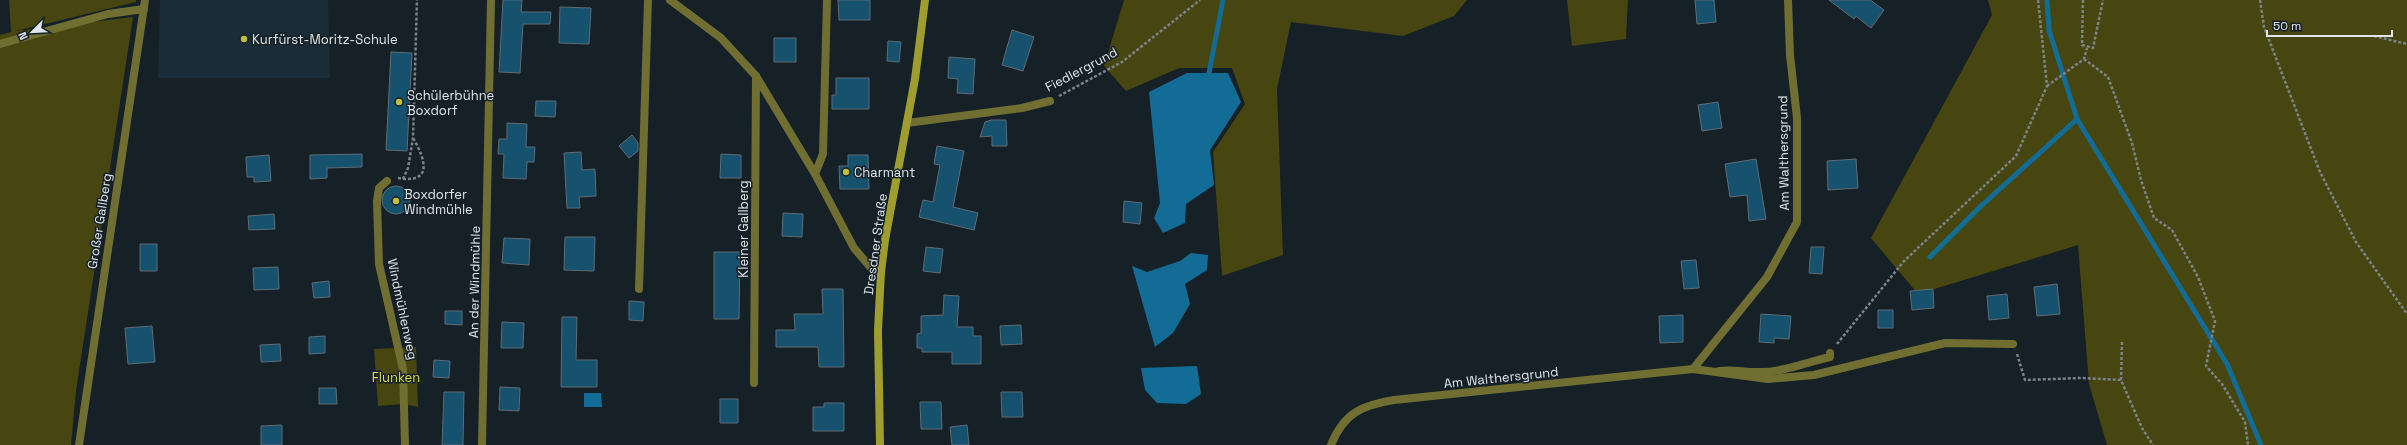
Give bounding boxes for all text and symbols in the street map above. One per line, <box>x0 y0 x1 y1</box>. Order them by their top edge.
north arrow <box>12 12 52 52</box>
scale bar <box>2267 12 2392 38</box>
text: 50 m <box>2273 18 2301 34</box>
text: N <box>15 30 31 42</box>
place label: Kurfürst-Moritz-Schule <box>252 31 398 48</box>
marker: Kurfürst-Moritz-Schule <box>239 34 249 44</box>
street label: Fiedlergrund <box>1042 43 1120 96</box>
place label: Schülerbühne Boxdorf <box>407 87 494 119</box>
street label: Am Walthersgrund <box>1774 95 1793 211</box>
marker: Schülerbühne Boxdorf <box>394 97 404 107</box>
place label: Charmant <box>854 164 915 181</box>
marker: Charmant <box>841 167 851 177</box>
street label: Großer Gallberg <box>84 172 115 270</box>
street label: Kleiner Gallberg <box>735 180 752 278</box>
place label: Boxdorfer Windmühle <box>404 186 473 218</box>
street label: Dresdner Straße <box>860 192 891 296</box>
marker: Boxdorfer Windmühle <box>391 196 401 206</box>
street label: An der Windmühle <box>465 226 484 338</box>
street label: Windmühlenweg <box>383 257 422 361</box>
street label: Am Walthersgrund <box>1443 363 1559 392</box>
park label: Flunken <box>372 369 420 386</box>

